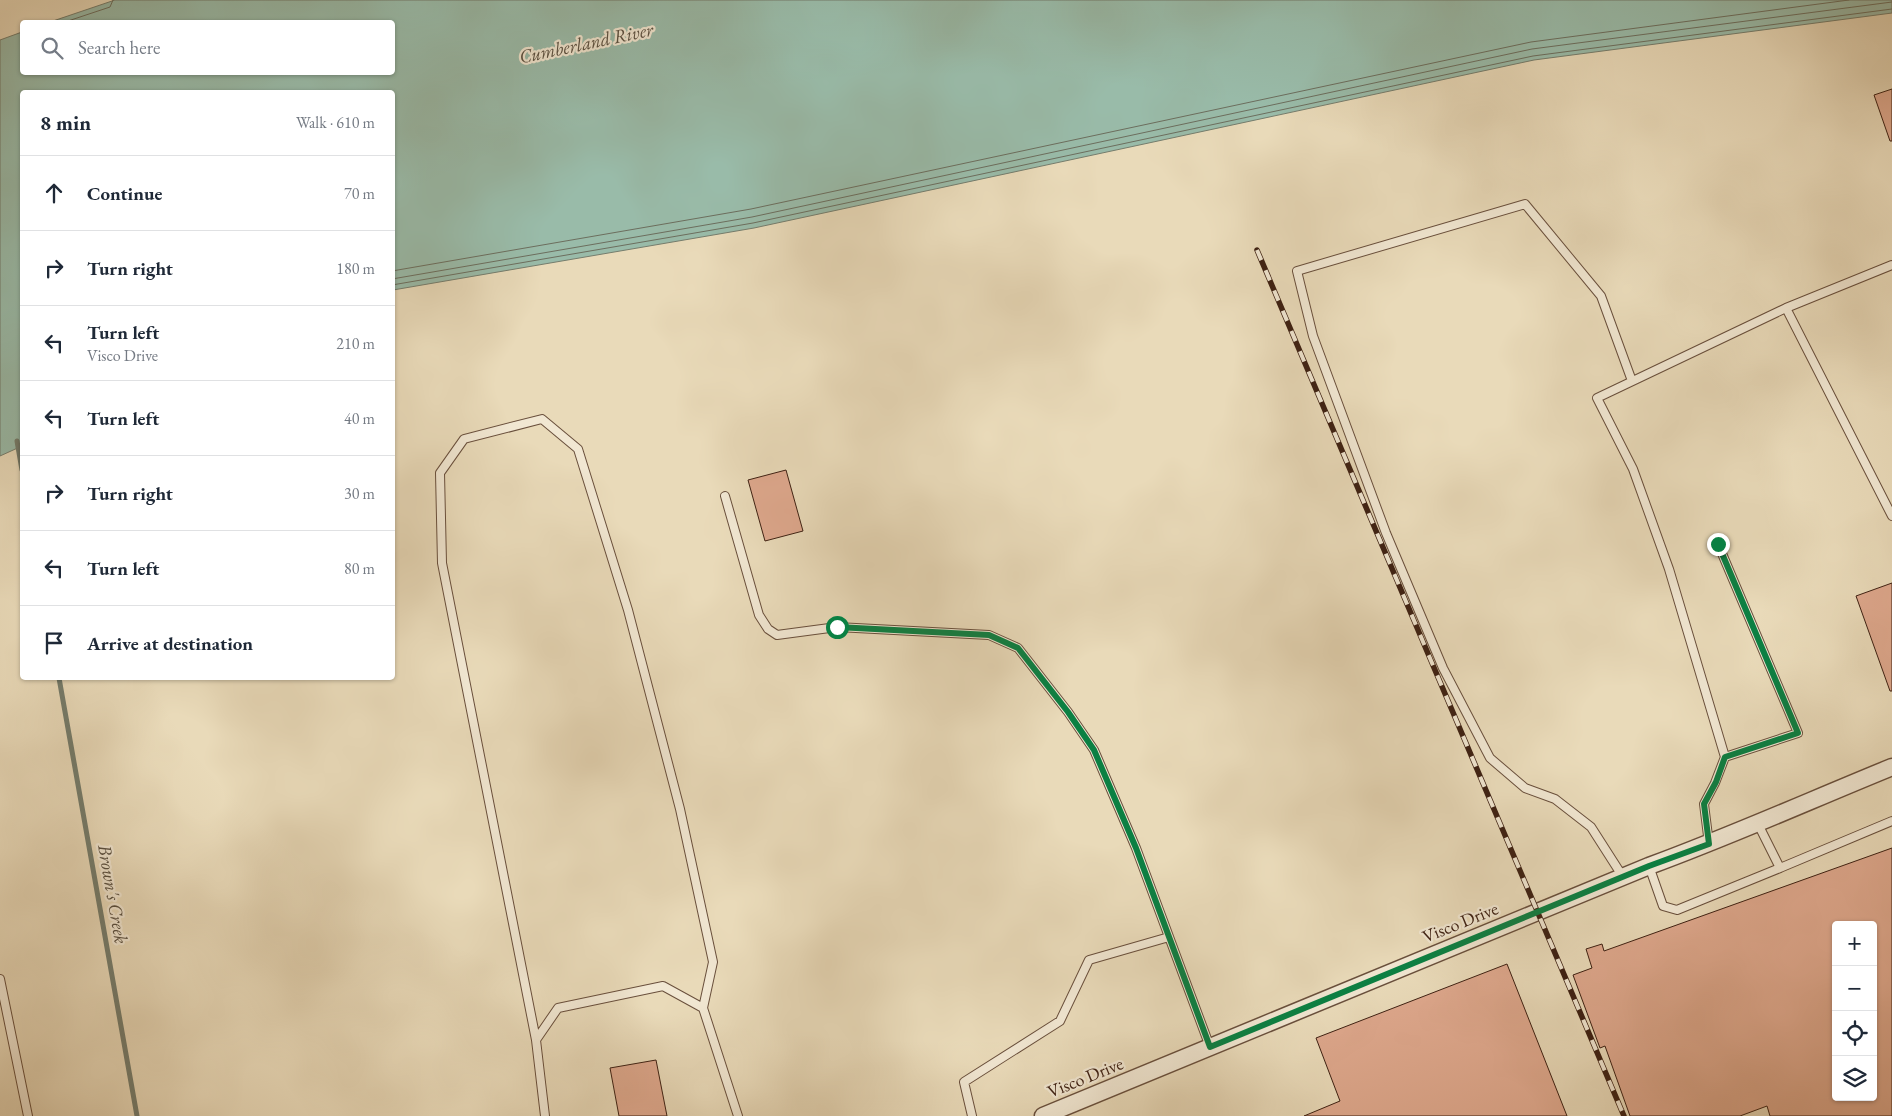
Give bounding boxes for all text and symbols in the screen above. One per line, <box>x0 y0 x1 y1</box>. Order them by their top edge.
water label: Cumberland River <box>517 16 656 69</box>
search box <box>20 20 395 75</box>
icon: search <box>38 34 66 62</box>
text: Search here <box>78 35 160 60</box>
text: 8 min <box>40 109 91 136</box>
text: Walk · 610 m <box>296 112 375 133</box>
icon: ahead <box>40 179 68 207</box>
text: Continue <box>87 181 162 206</box>
text: 70 m <box>344 183 375 204</box>
icon: right <box>40 254 68 282</box>
text: Turn right <box>87 256 173 281</box>
text: 180 m <box>336 258 375 279</box>
text: Turn left <box>87 320 159 345</box>
icon: left <box>40 329 68 357</box>
text: 210 m <box>336 333 375 354</box>
text: Visco Drive <box>87 345 158 366</box>
icon: left <box>40 404 68 432</box>
text: Turn left <box>87 406 159 431</box>
text: 40 m <box>344 408 375 429</box>
icon: right <box>40 479 68 507</box>
text: Turn right <box>87 481 173 506</box>
text: 30 m <box>344 483 375 504</box>
route end <box>1707 533 1730 556</box>
icon: left <box>40 554 68 582</box>
text: Turn left <box>87 556 159 581</box>
text: 80 m <box>344 558 375 579</box>
route start <box>826 616 849 639</box>
icon: arrive <box>40 629 68 657</box>
text: Arrive at destination <box>87 631 253 656</box>
water label: Brown's Creek <box>92 841 134 946</box>
street label: Visco Drive <box>1419 896 1501 948</box>
map controls <box>1832 921 1877 1101</box>
button: + <box>1832 921 1877 966</box>
button: − <box>1832 966 1877 1011</box>
button: locate <box>1832 1011 1877 1056</box>
street label: Visco Drive <box>1044 1051 1126 1103</box>
button: layers <box>1832 1056 1877 1101</box>

